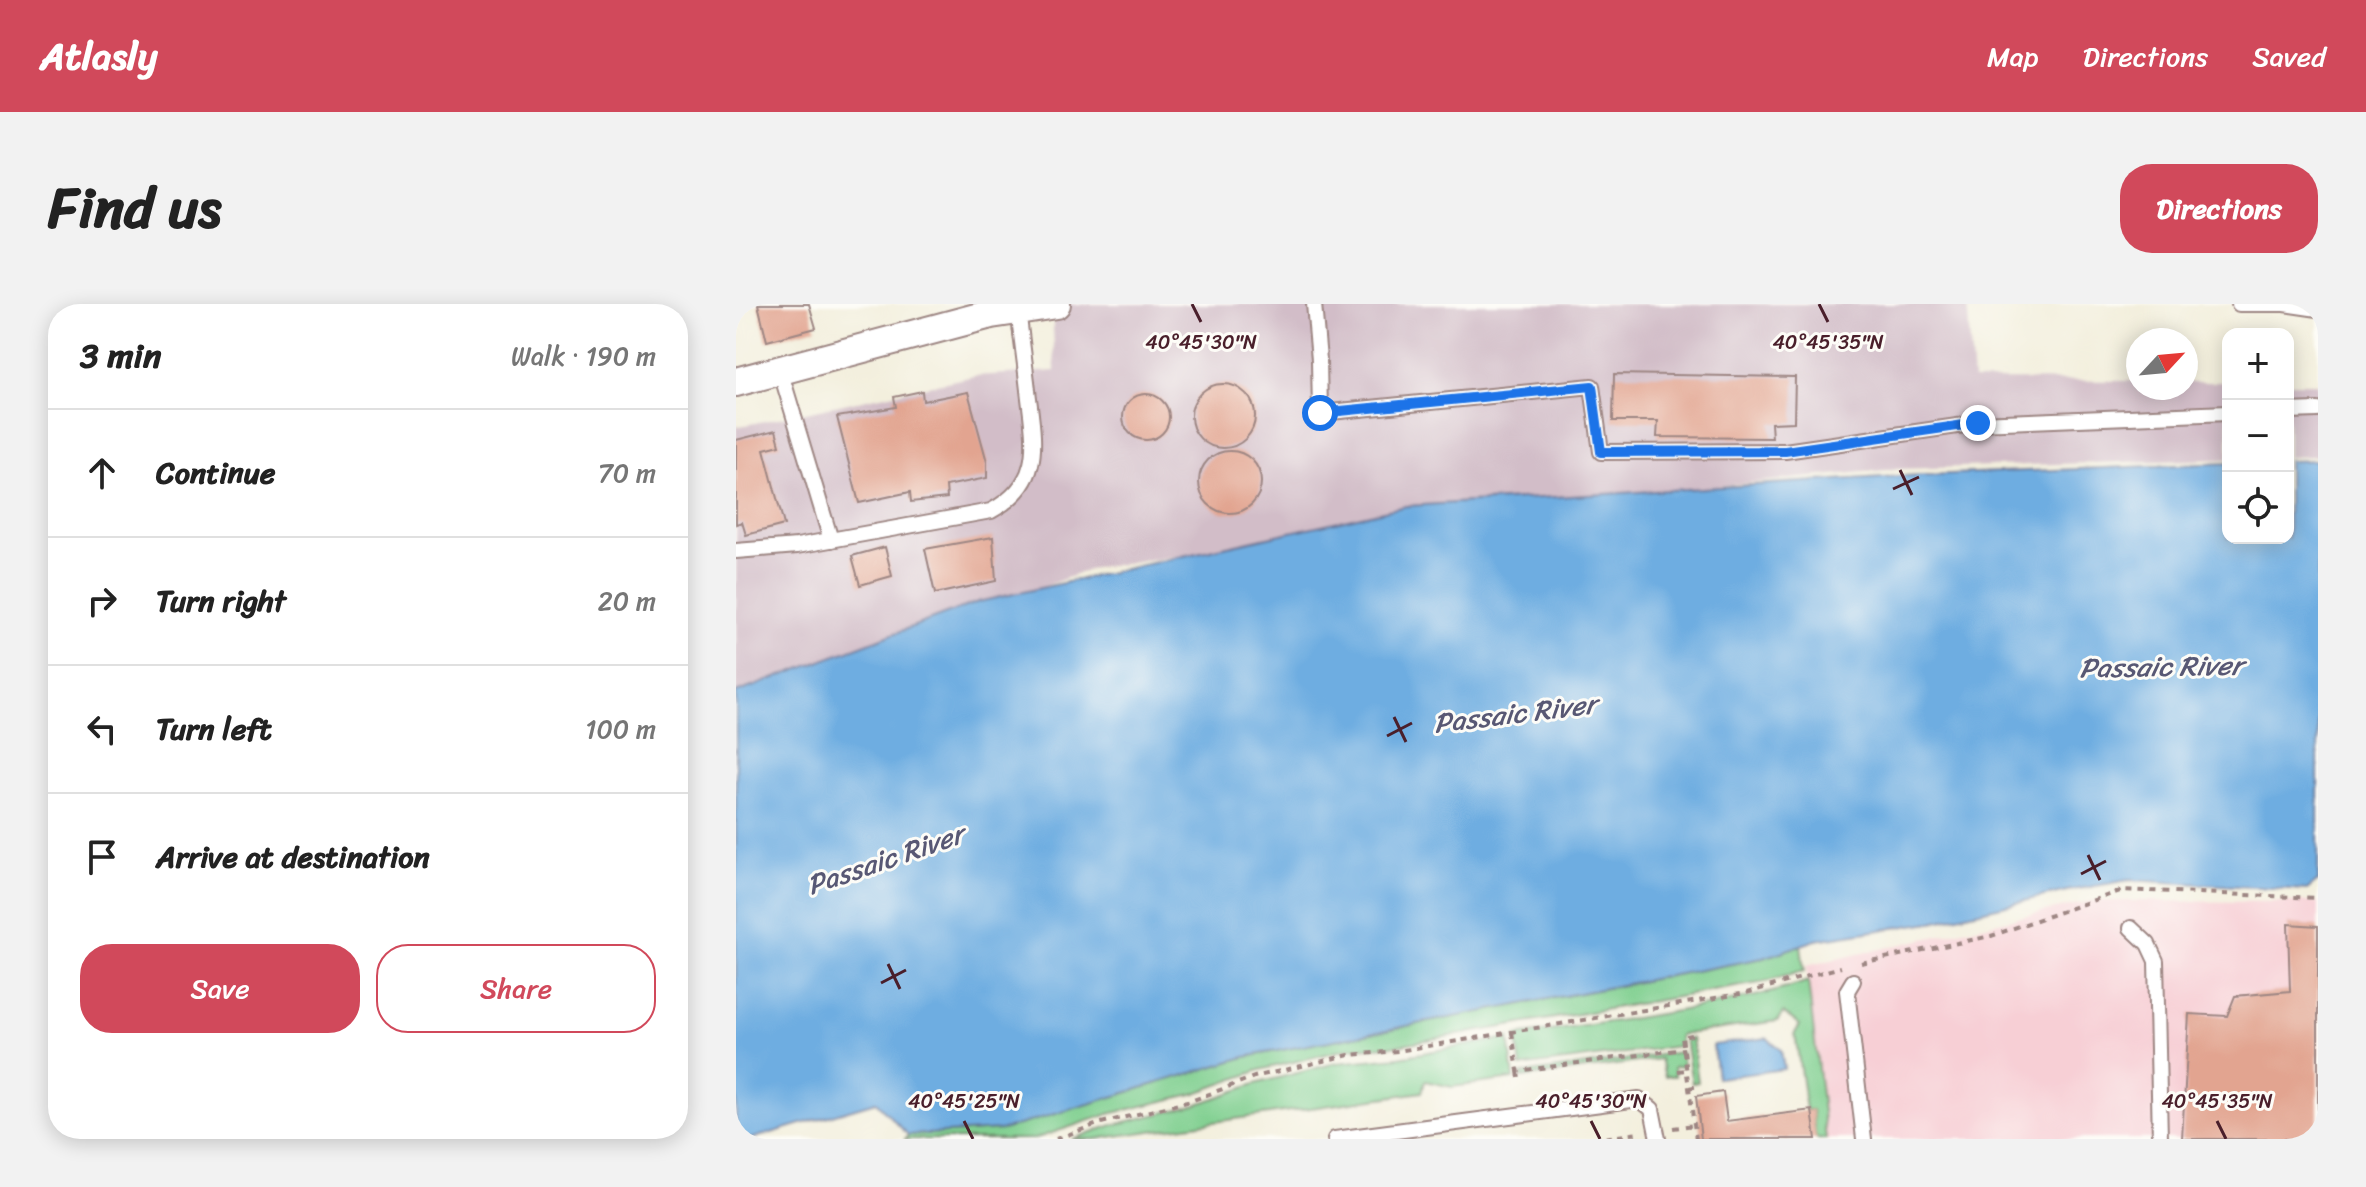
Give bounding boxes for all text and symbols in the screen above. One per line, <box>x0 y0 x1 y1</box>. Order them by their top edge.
text: Atlasly <box>40 23 158 90</box>
text: Map <box>1987 32 2039 81</box>
text: Directions <box>2083 32 2208 81</box>
text: Saved <box>2252 32 2326 81</box>
text: Find us <box>48 159 221 258</box>
button: Directions <box>2120 164 2318 253</box>
text: 40°45'30"N <box>1145 325 1257 360</box>
text: 40°45'35"N <box>1772 325 1884 360</box>
text: 3 min <box>80 326 161 386</box>
north arrow <box>2126 328 2198 400</box>
map controls <box>2222 328 2294 544</box>
button: + <box>2222 328 2294 400</box>
text: Walk · 190 m <box>511 333 656 379</box>
route start <box>1302 395 1338 431</box>
button: − <box>2222 400 2294 472</box>
route end <box>1960 405 1996 441</box>
text: Continue <box>156 446 275 500</box>
text: 70 m <box>598 450 656 496</box>
icon: ahead <box>80 451 124 495</box>
button: locate <box>2222 472 2294 544</box>
text: Turn right <box>156 574 286 628</box>
text: 20 m <box>598 578 656 624</box>
icon: right <box>80 579 124 623</box>
water label: Passaic River <box>2079 640 2249 692</box>
water label: Passaic River <box>1431 679 1605 748</box>
text: Turn left <box>156 702 272 756</box>
text: 100 m <box>585 706 656 752</box>
icon: left <box>80 707 124 751</box>
water label: Passaic River <box>800 808 976 909</box>
text: Arrive at destination <box>156 830 430 884</box>
icon: arrive <box>80 835 124 879</box>
button: Save <box>80 944 360 1033</box>
button: Share <box>376 944 656 1033</box>
text: 40°45'25"N <box>908 1084 1020 1119</box>
text: 40°45'30"N <box>1535 1084 1647 1119</box>
text: 40°45'35"N <box>2161 1084 2273 1119</box>

